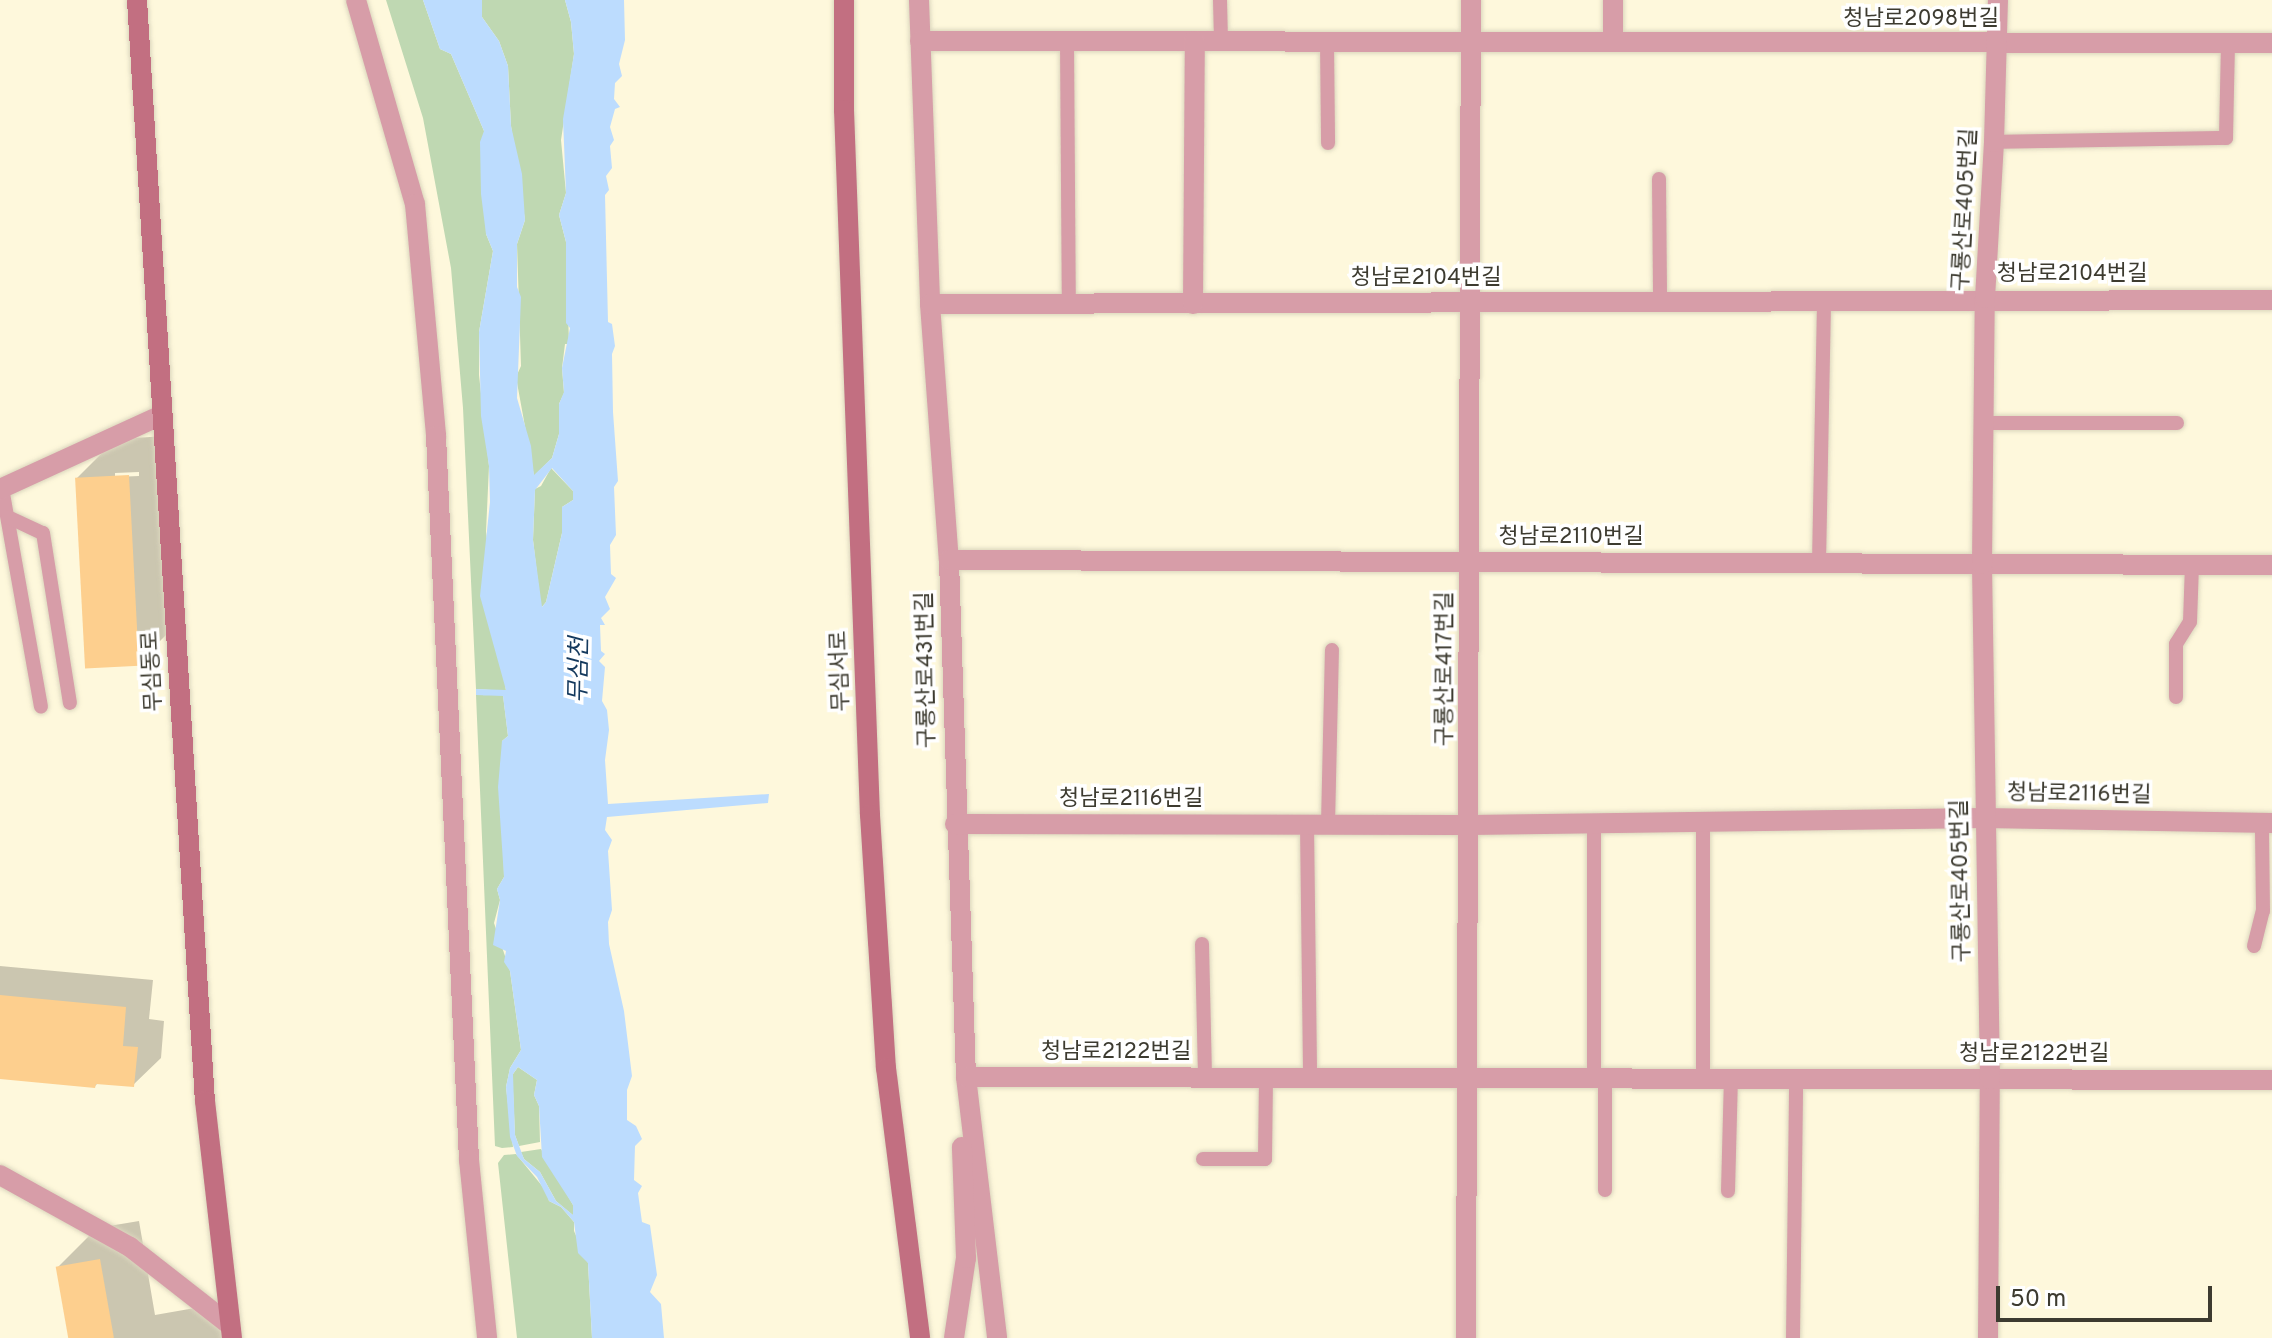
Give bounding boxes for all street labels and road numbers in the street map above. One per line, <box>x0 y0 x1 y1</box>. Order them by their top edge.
street label: 청남로2098번길 <box>1843 7 1999 33</box>
street label: 구룡산로405번길 <box>1949 128 1983 292</box>
street label: 청남로2104번길 <box>1997 262 2147 288</box>
street label: 청남로2104번길 <box>1351 266 1501 292</box>
street label: 청남로2110번길 <box>1498 525 1644 551</box>
street label: 구룡산로431번길 <box>912 592 942 748</box>
street label: 구룡산로417번길 <box>1433 592 1459 746</box>
street label: 무심동로 <box>138 630 168 712</box>
street label: 무심서로 <box>826 630 856 712</box>
street label: 청남로2116번길 <box>2007 781 2151 809</box>
street label: 청남로2116번길 <box>1059 787 1203 813</box>
street label: 구룡산로405번길 <box>1947 799 1977 963</box>
street label: 청남로2122번길 <box>1041 1040 1191 1066</box>
street label: 청남로2122번길 <box>1959 1042 2109 1068</box>

